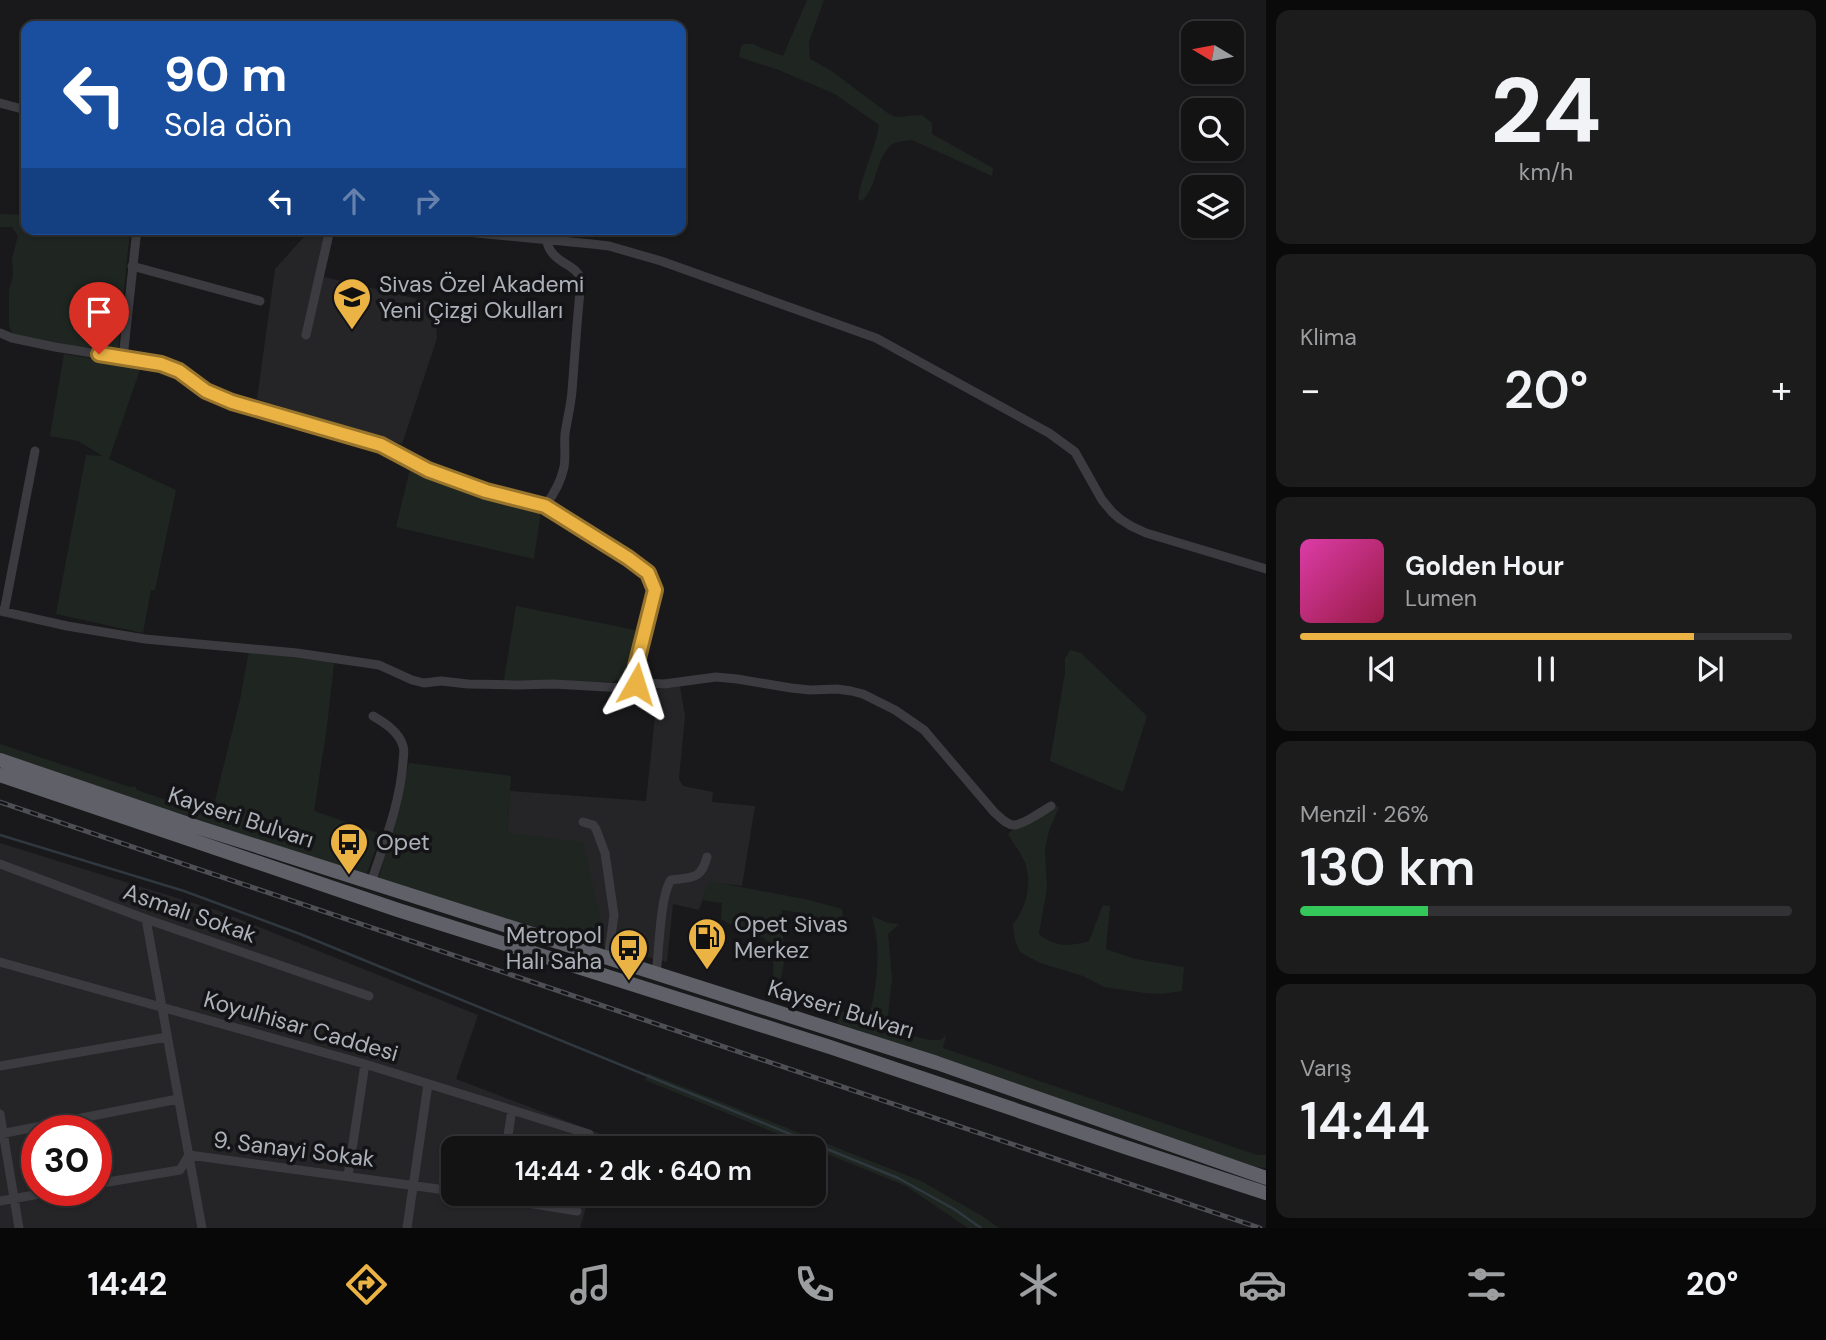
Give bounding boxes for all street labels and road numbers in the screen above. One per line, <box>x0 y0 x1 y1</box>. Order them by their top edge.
street label: Kayseri Bulvarı <box>164 779 318 855</box>
street label: Asmalı Sokak <box>119 876 261 950</box>
street label: Kayseri Bulvarı <box>764 973 918 1045</box>
street label: Koyulhisar Caddesi <box>200 984 402 1068</box>
street label: 9. Sanayi Sokak <box>212 1124 377 1174</box>

